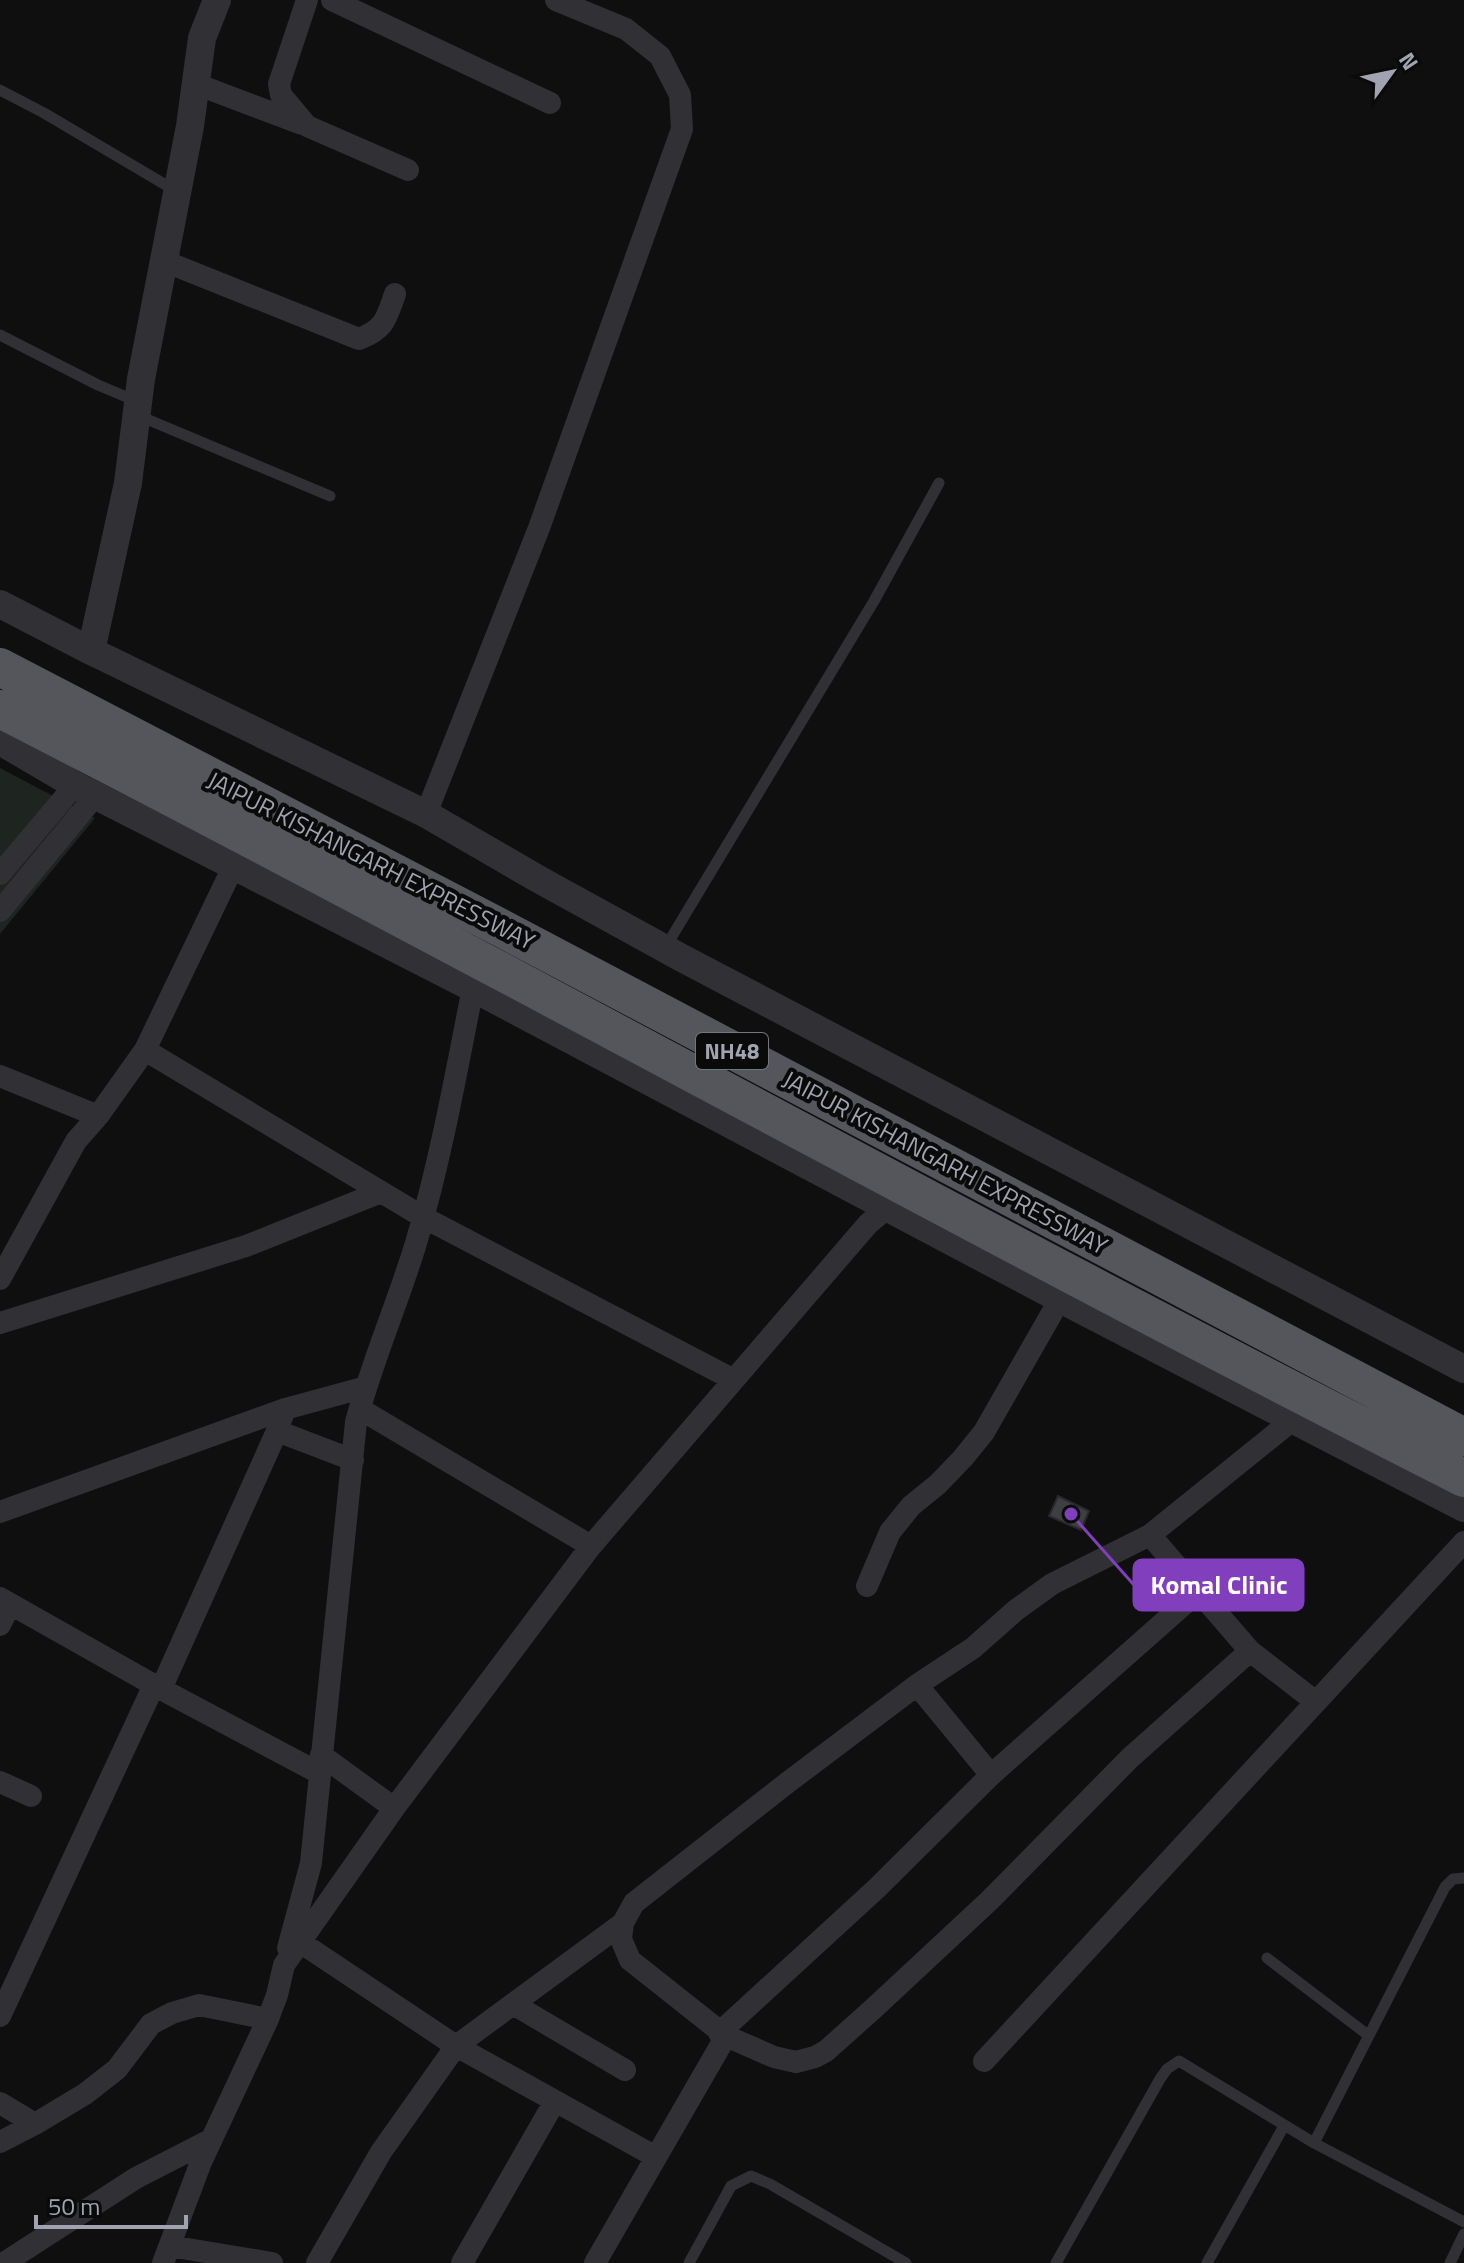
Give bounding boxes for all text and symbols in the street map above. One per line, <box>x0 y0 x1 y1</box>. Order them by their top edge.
north arrow <box>1352 32 1432 112</box>
text: N <box>1390 45 1427 77</box>
street label: JAIPUR KISHANGARH EXPRESSWAY <box>201 762 542 959</box>
road number: NH48 <box>696 1033 768 1069</box>
street label: JAIPUR KISHANGARH EXPRESSWAY <box>777 1061 1114 1263</box>
callout: Komal Clinic <box>1134 1560 1303 1610</box>
text: Komal Clinic <box>1150 1565 1288 1604</box>
scale bar <box>36 2179 186 2229</box>
text: 50 m <box>48 2188 100 2224</box>

